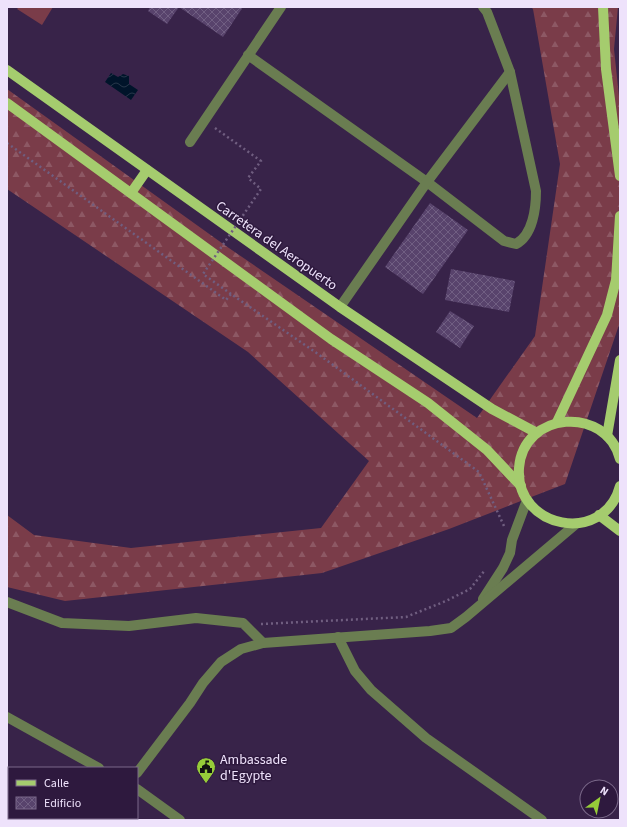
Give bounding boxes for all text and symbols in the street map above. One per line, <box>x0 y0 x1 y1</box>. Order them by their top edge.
street label: Carretera del Aeropuerto <box>211 196 341 295</box>
place label: Ambassade d'Egypte <box>220 750 287 786</box>
public building icon: Ambassade d'Egypte <box>195 756 217 784</box>
legend <box>8 767 138 819</box>
text: Calle <box>44 775 69 792</box>
north arrow <box>579 779 619 819</box>
text: N <box>597 783 611 799</box>
text: Edificio <box>44 795 81 812</box>

